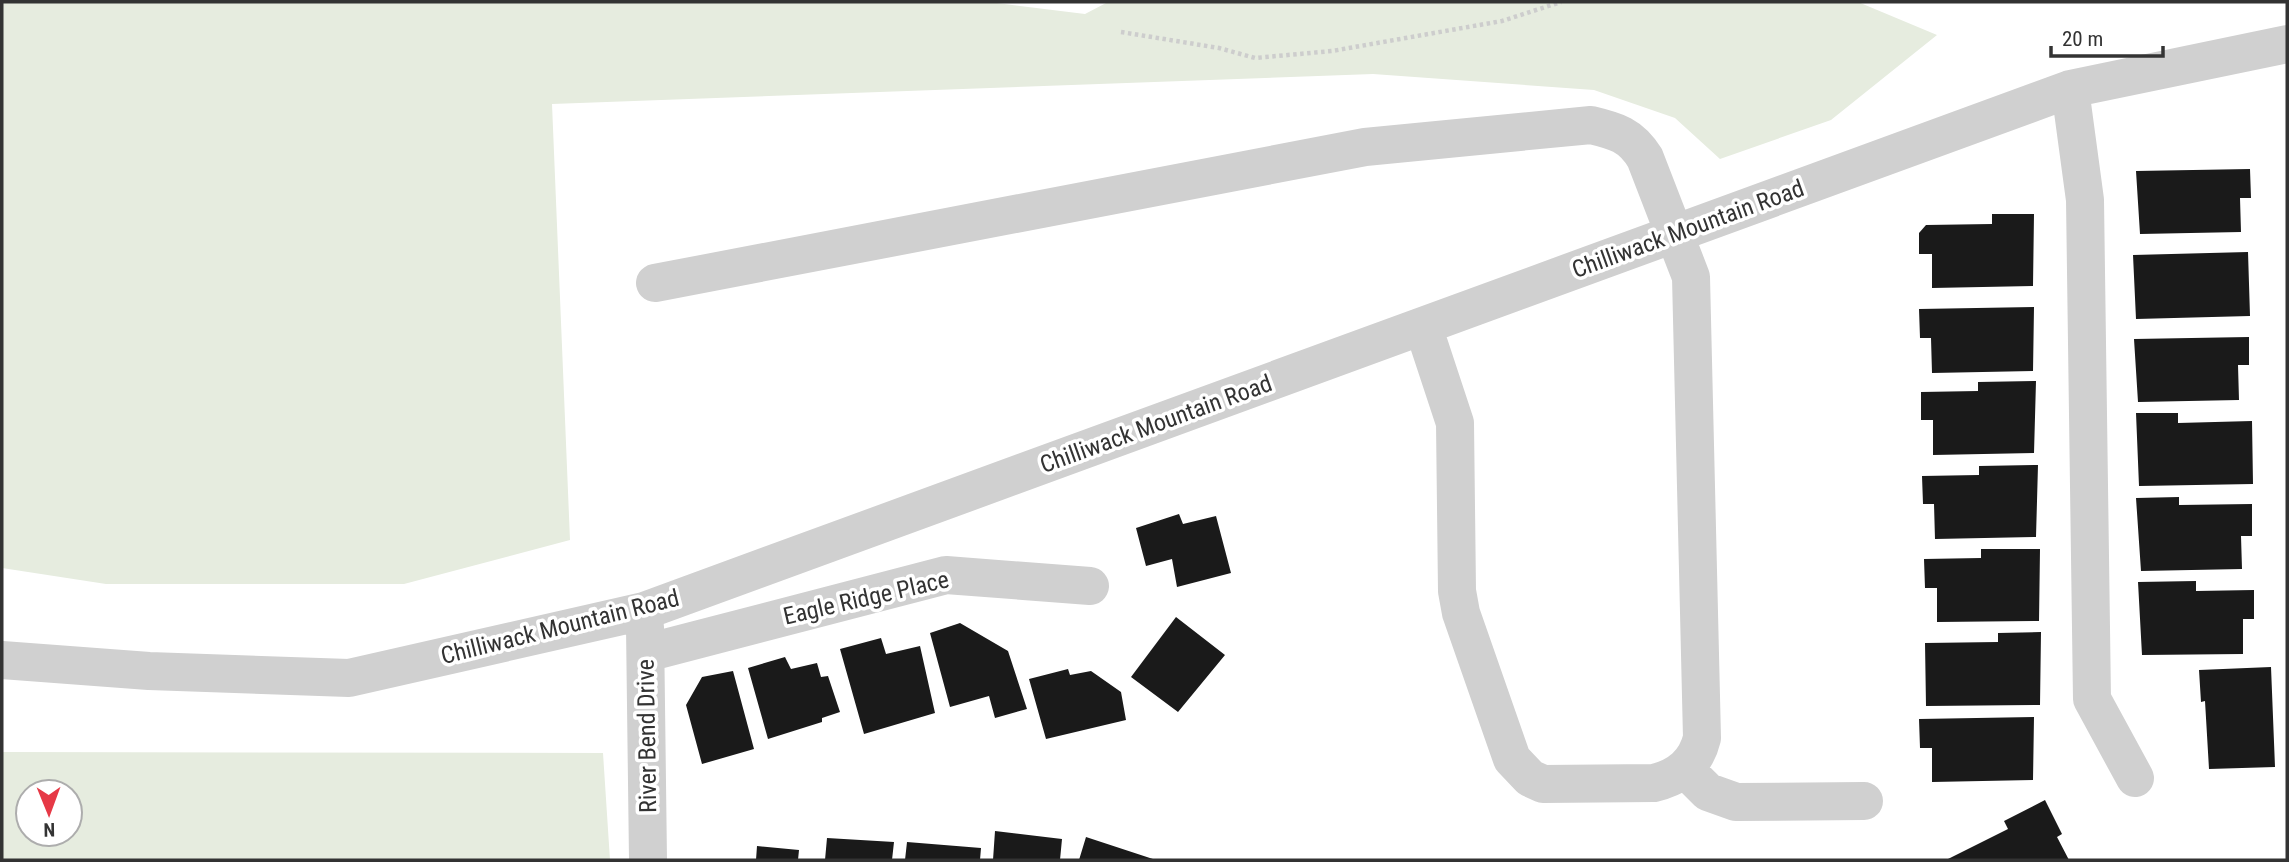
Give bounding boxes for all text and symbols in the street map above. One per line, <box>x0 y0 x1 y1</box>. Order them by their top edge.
scale bar <box>2051 14 2163 58</box>
text: 20 m <box>2062 27 2103 51</box>
street label: Chilliwack Mountain Road <box>1568 174 1808 284</box>
street label: Chilliwack Mountain Road <box>1036 369 1276 479</box>
street label: Eagle Ridge Place <box>781 565 951 631</box>
street label: Chilliwack Mountain Road <box>438 584 682 670</box>
street label: River Bend Drive <box>632 659 662 813</box>
north arrow <box>14 778 84 848</box>
text: N <box>43 818 55 841</box>

